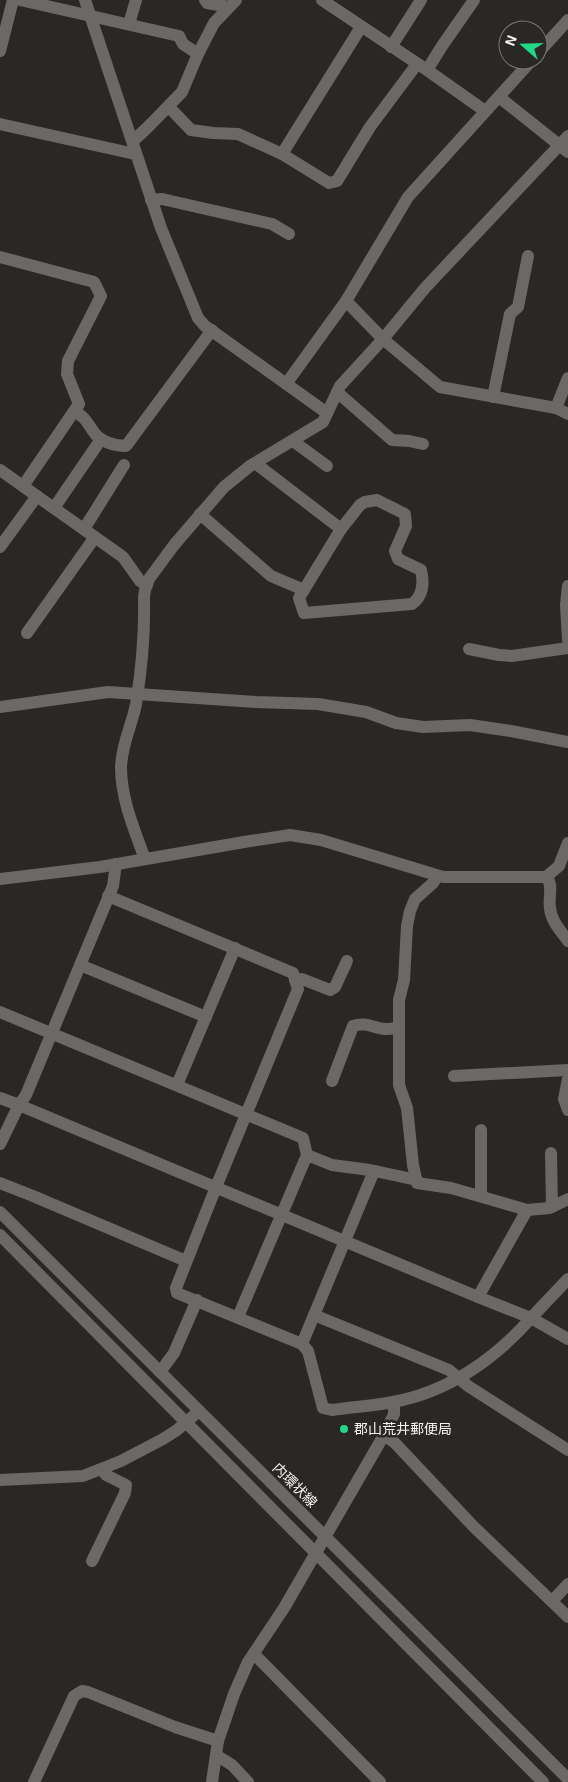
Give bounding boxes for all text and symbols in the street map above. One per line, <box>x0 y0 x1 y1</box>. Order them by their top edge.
north arrow <box>498 20 548 70</box>
text: N <box>501 33 520 48</box>
place label: 郡山荒井郵便局 <box>354 1420 452 1437</box>
marker: 郡山荒井郵便局 <box>338 1423 350 1435</box>
street label: 内環状線 <box>270 1459 321 1510</box>

